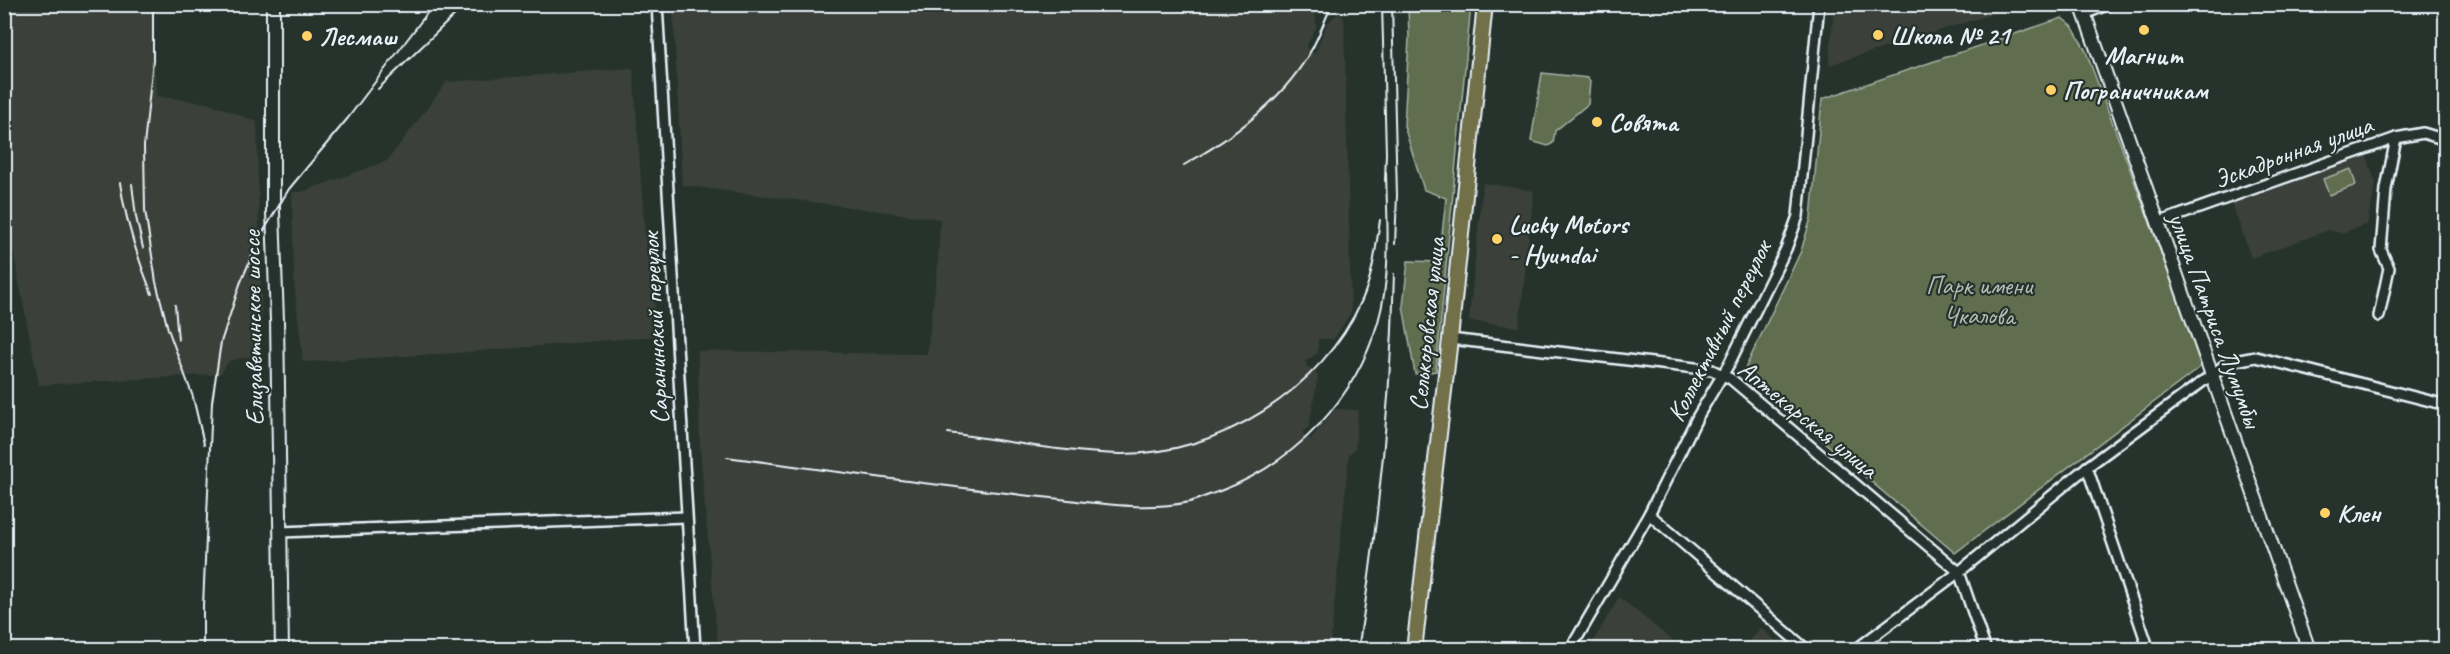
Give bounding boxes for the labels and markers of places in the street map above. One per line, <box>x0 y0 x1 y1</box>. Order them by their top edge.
place label: Школа № 21 <box>1890 19 2013 52</box>
place label: Лесмаш <box>319 20 399 53</box>
marker: Магнит <box>2137 23 2151 37</box>
marker: Школа № 21 <box>1871 28 1885 42</box>
marker: Лесмаш <box>300 29 314 43</box>
place label: Магнит <box>2105 39 2184 72</box>
place label: Пограничникам <box>2063 74 2209 107</box>
marker: Пограничникам <box>2044 83 2058 97</box>
place label: Совята <box>1609 106 1680 139</box>
marker: Совята <box>1590 115 1604 129</box>
place label: Lucky Motors - Hyundai <box>1509 208 1631 271</box>
marker: Lucky Motors - Hyundai <box>1490 232 1504 246</box>
place label: Клен <box>2337 497 2382 530</box>
marker: Клен <box>2318 506 2332 520</box>

